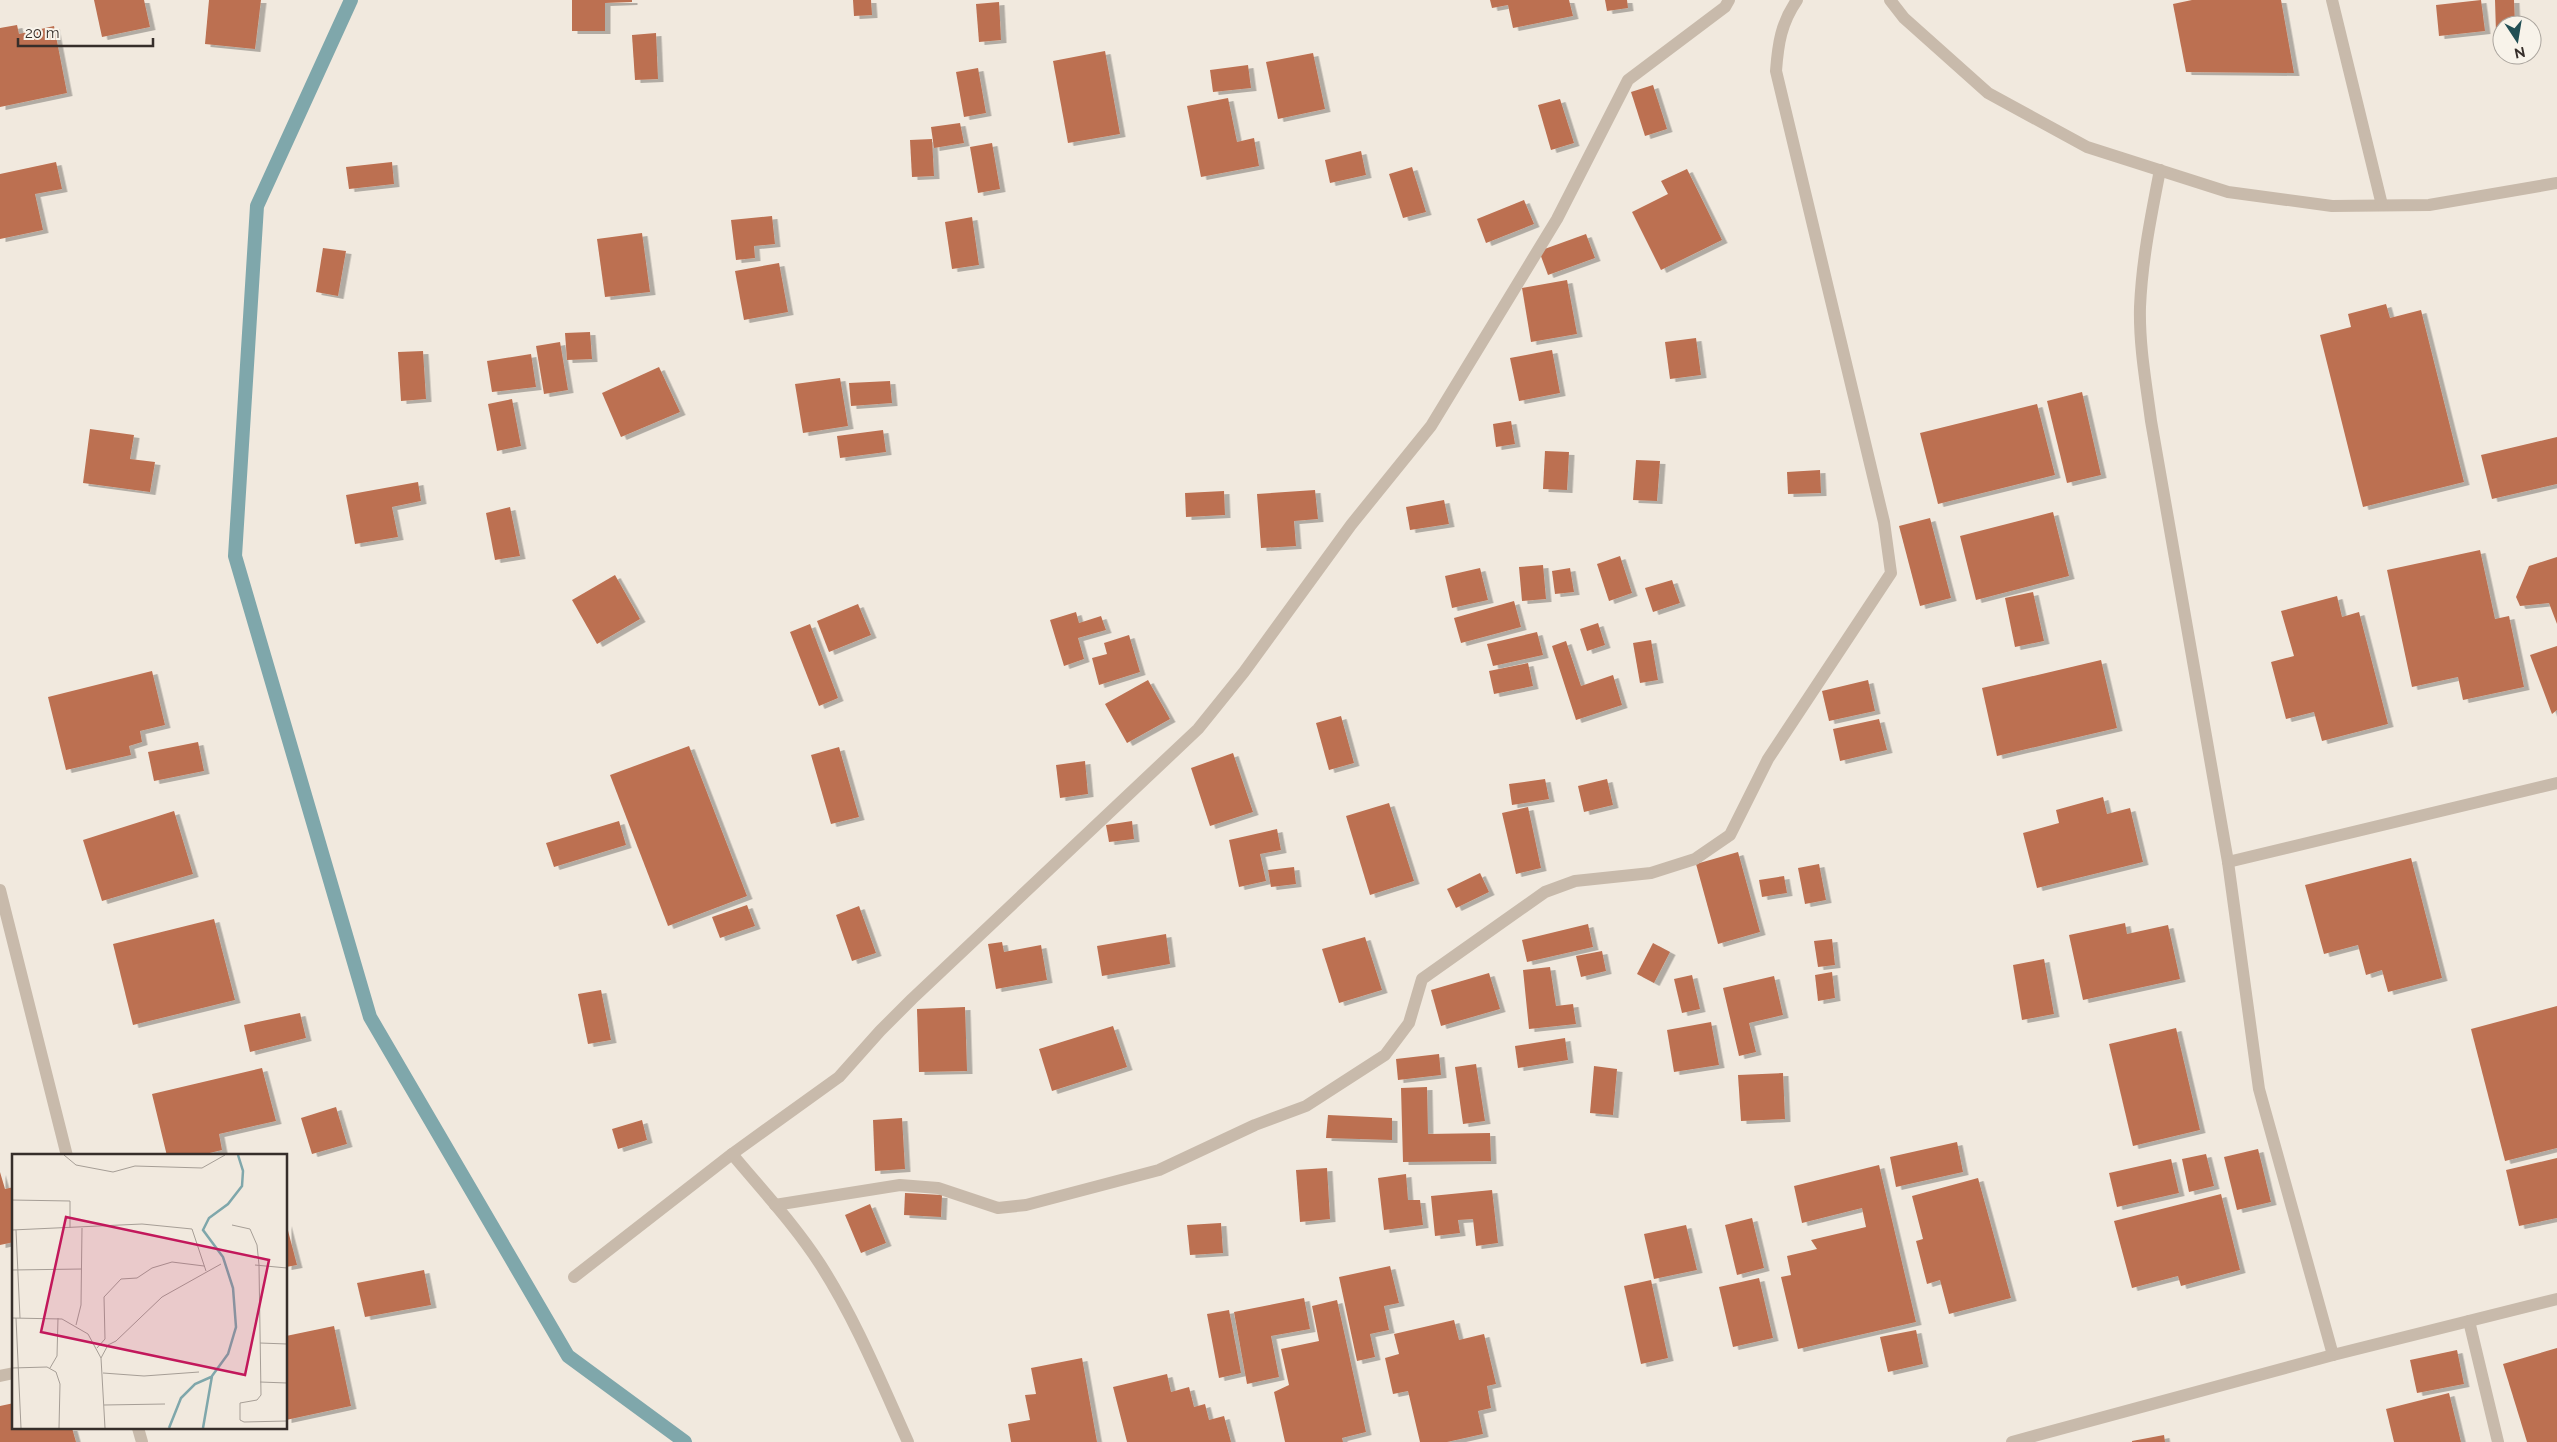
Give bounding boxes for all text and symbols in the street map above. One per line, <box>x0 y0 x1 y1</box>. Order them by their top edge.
scale bar <box>18 15 152 47</box>
north arrow <box>2492 15 2542 65</box>
text: 20 m <box>25 24 60 42</box>
text: N <box>2513 44 2527 62</box>
inset map <box>12 1154 288 1430</box>

